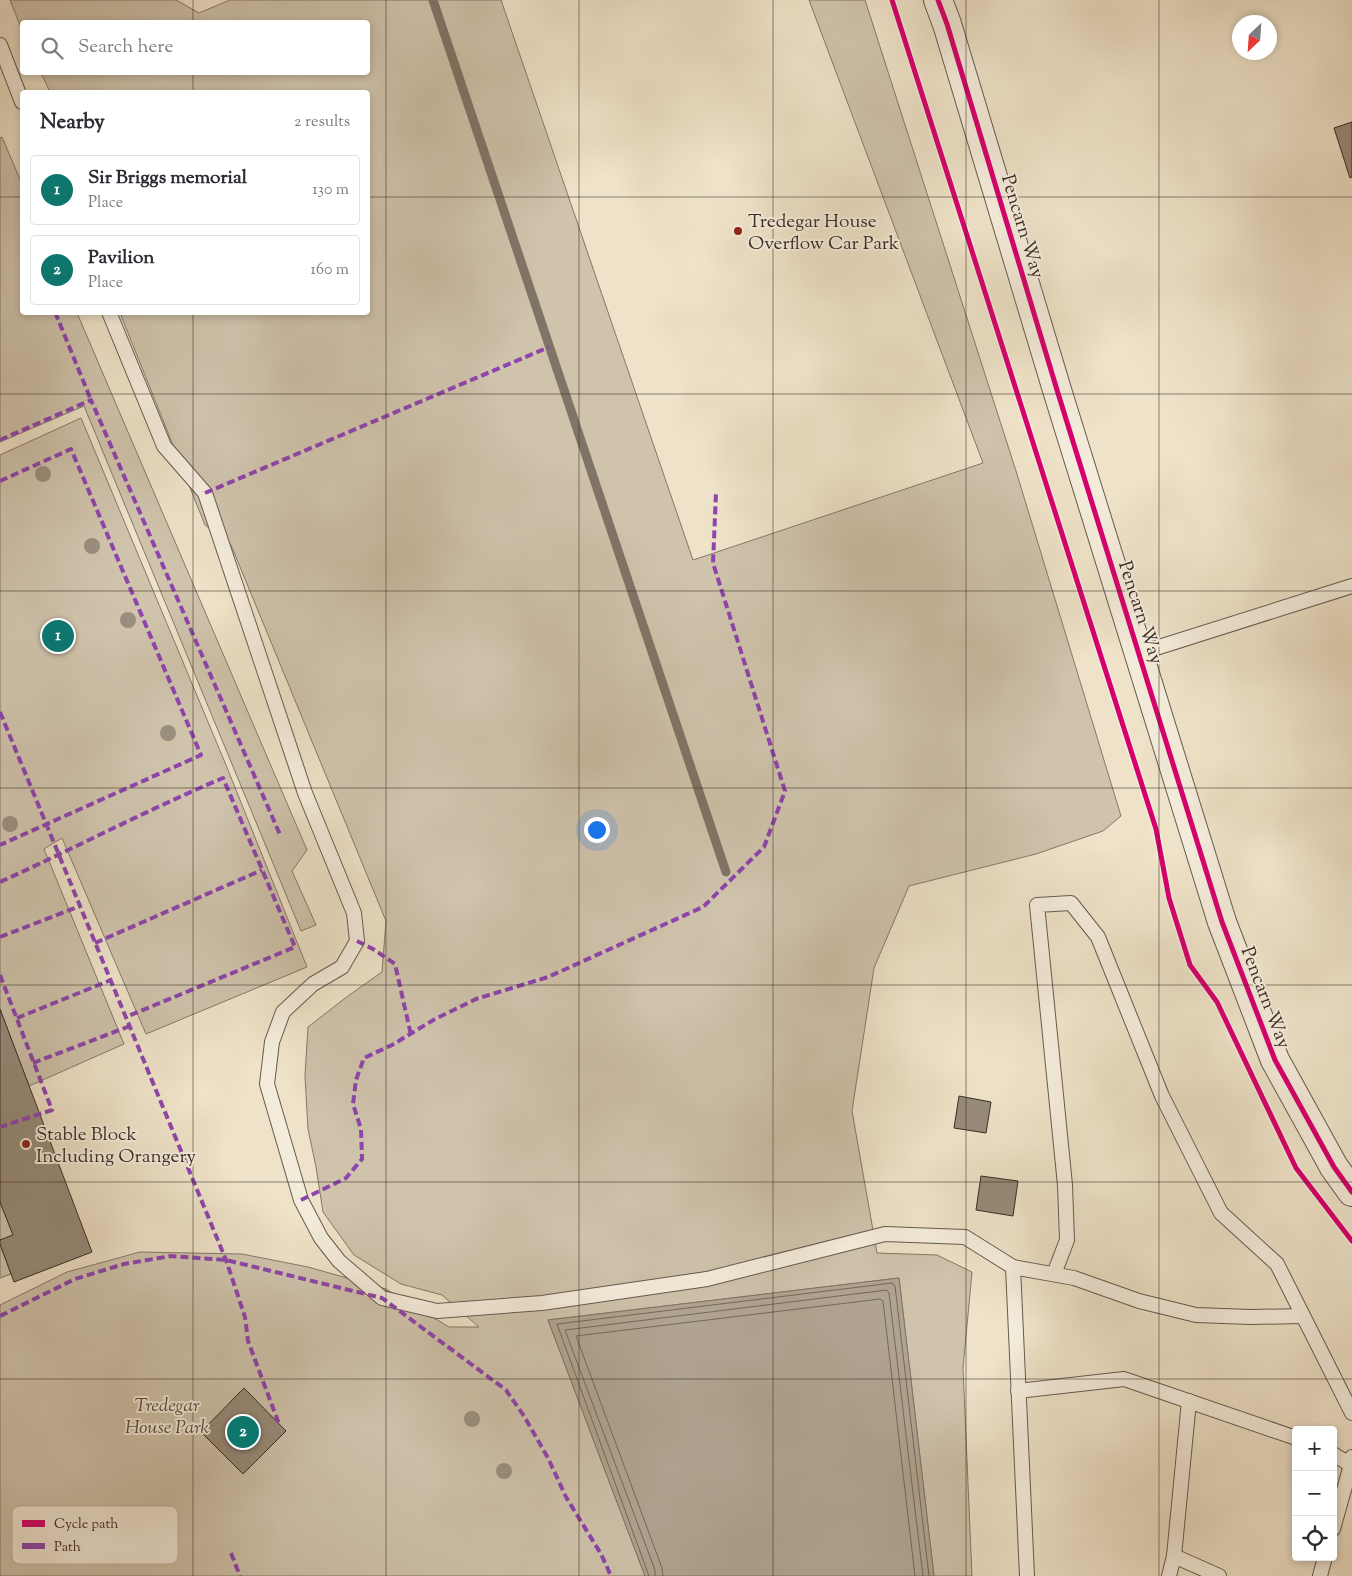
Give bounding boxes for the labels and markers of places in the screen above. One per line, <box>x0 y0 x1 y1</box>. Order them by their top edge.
place label: Tredegar House Overflow Car Park <box>748 209 900 258</box>
marker: Tredegar House Overflow Car Park <box>732 225 744 237</box>
pin: 1 <box>42 617 74 655</box>
place label: Stable Block Including Orangery <box>36 1122 197 1171</box>
marker: Stable Block Including Orangery <box>20 1138 32 1150</box>
pin: 2 <box>227 1413 259 1451</box>

